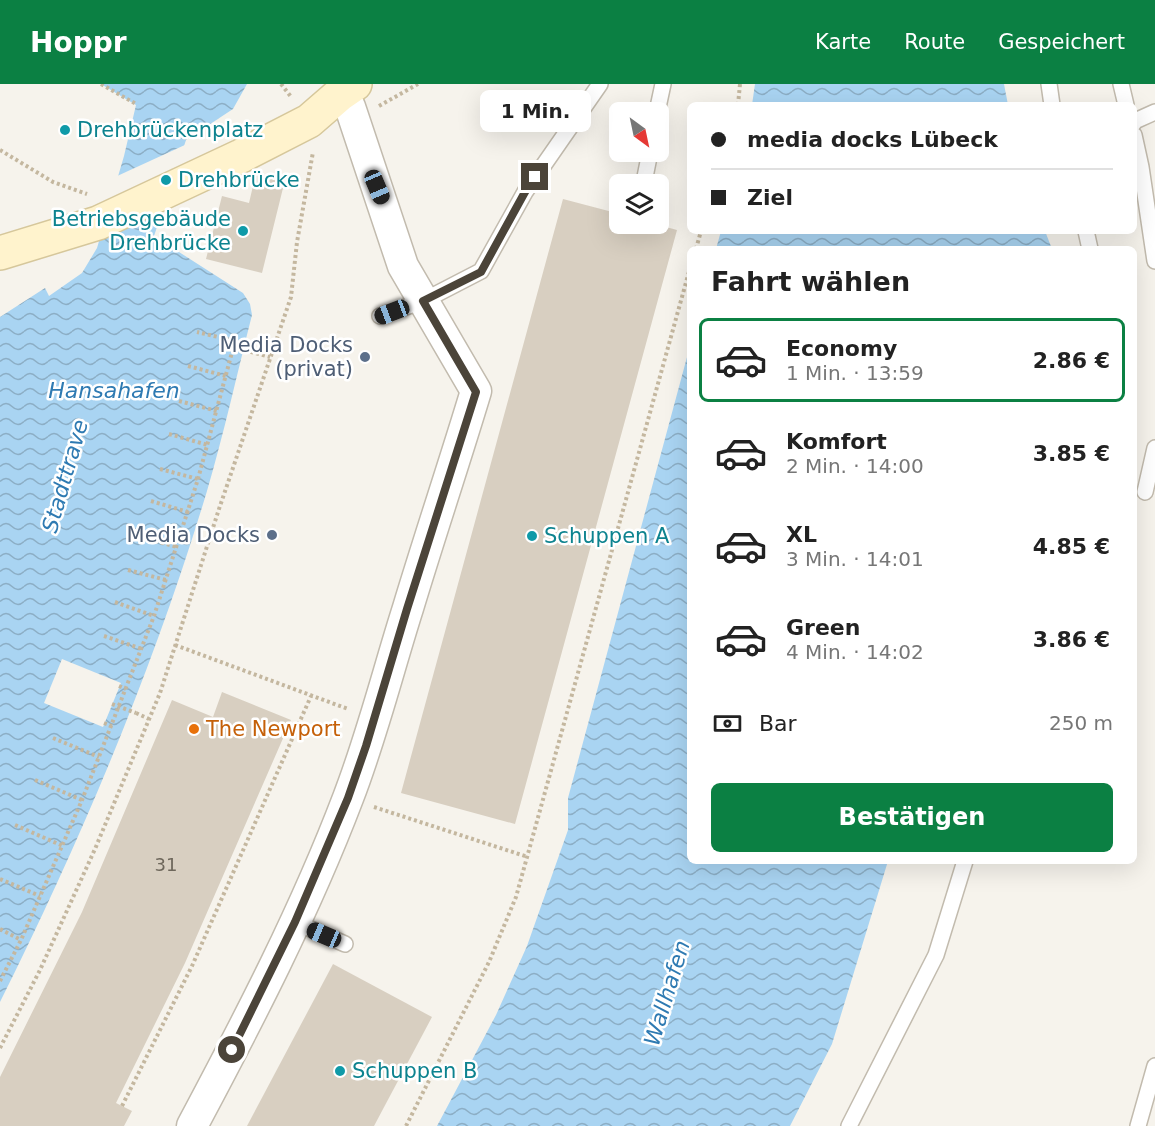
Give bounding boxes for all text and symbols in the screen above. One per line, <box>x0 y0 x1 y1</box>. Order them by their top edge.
text: Hoppr <box>30 26 127 59</box>
text: Karte <box>815 30 871 54</box>
text: Route <box>904 30 965 54</box>
text: Gespeichert <box>998 30 1125 54</box>
callout: 1 Min. <box>480 90 590 132</box>
text: 1 Min. <box>501 99 570 123</box>
north arrow <box>609 102 669 162</box>
map controls <box>609 102 669 234</box>
place label: Drehbrückenplatz <box>77 118 263 142</box>
marker: Drehbrückenplatz <box>58 123 72 137</box>
text: media docks Lübeck <box>747 127 998 152</box>
route end <box>521 163 548 190</box>
car <box>362 167 392 207</box>
place label: Drehbrücke <box>178 168 300 192</box>
marker: Drehbrücke <box>159 173 173 187</box>
button: layers <box>609 174 669 234</box>
text: Ziel <box>747 185 793 210</box>
place label: Betriebsgebäude Drehbrücke <box>52 207 231 255</box>
marker: Betriebsgebäude Drehbrücke <box>236 224 250 238</box>
text: Fahrt wählen <box>711 266 910 297</box>
car <box>372 297 412 327</box>
place label: Media Docks (privat) <box>220 333 353 381</box>
icon: car <box>714 333 768 387</box>
text: Economy <box>786 336 897 361</box>
text: 2.86 € <box>1033 348 1110 373</box>
marker: Media Docks (privat) <box>358 350 372 364</box>
text: 1 Min. · 13:59 <box>786 361 924 385</box>
water label: Hansahafen <box>48 378 180 403</box>
water label: Stadttrave <box>37 417 93 535</box>
icon: car <box>714 426 768 480</box>
text: Komfort <box>786 429 887 454</box>
text: 3.85 € <box>1033 441 1110 466</box>
text: 2 Min. · 14:00 <box>786 454 924 478</box>
icon: car <box>714 519 768 573</box>
text: XL <box>786 522 817 547</box>
place label: Media Docks <box>127 523 260 547</box>
place label: Schuppen A <box>544 524 670 548</box>
marker: Media Docks <box>265 528 279 542</box>
marker: Schuppen A <box>525 529 539 543</box>
text: 4.85 € <box>1033 534 1110 559</box>
text: 3 Min. · 14:01 <box>786 547 924 571</box>
icon: car <box>714 612 768 666</box>
text: Green <box>786 615 860 640</box>
text: 3.86 € <box>1033 627 1110 652</box>
text: 4 Min. · 14:02 <box>786 640 924 664</box>
icon: cash <box>711 707 744 740</box>
text: Bar <box>759 711 797 736</box>
text: 250 m <box>1049 711 1113 735</box>
place label: The Newport <box>205 717 341 741</box>
marker: The Newport <box>187 722 201 736</box>
button: Bestätigen <box>711 783 1113 852</box>
house number: 31 <box>155 854 177 875</box>
car <box>304 920 344 950</box>
water label: Wallhafen <box>639 937 695 1049</box>
route start <box>218 1036 245 1063</box>
place label: Schuppen B <box>352 1059 477 1083</box>
marker: Schuppen B <box>333 1064 347 1078</box>

